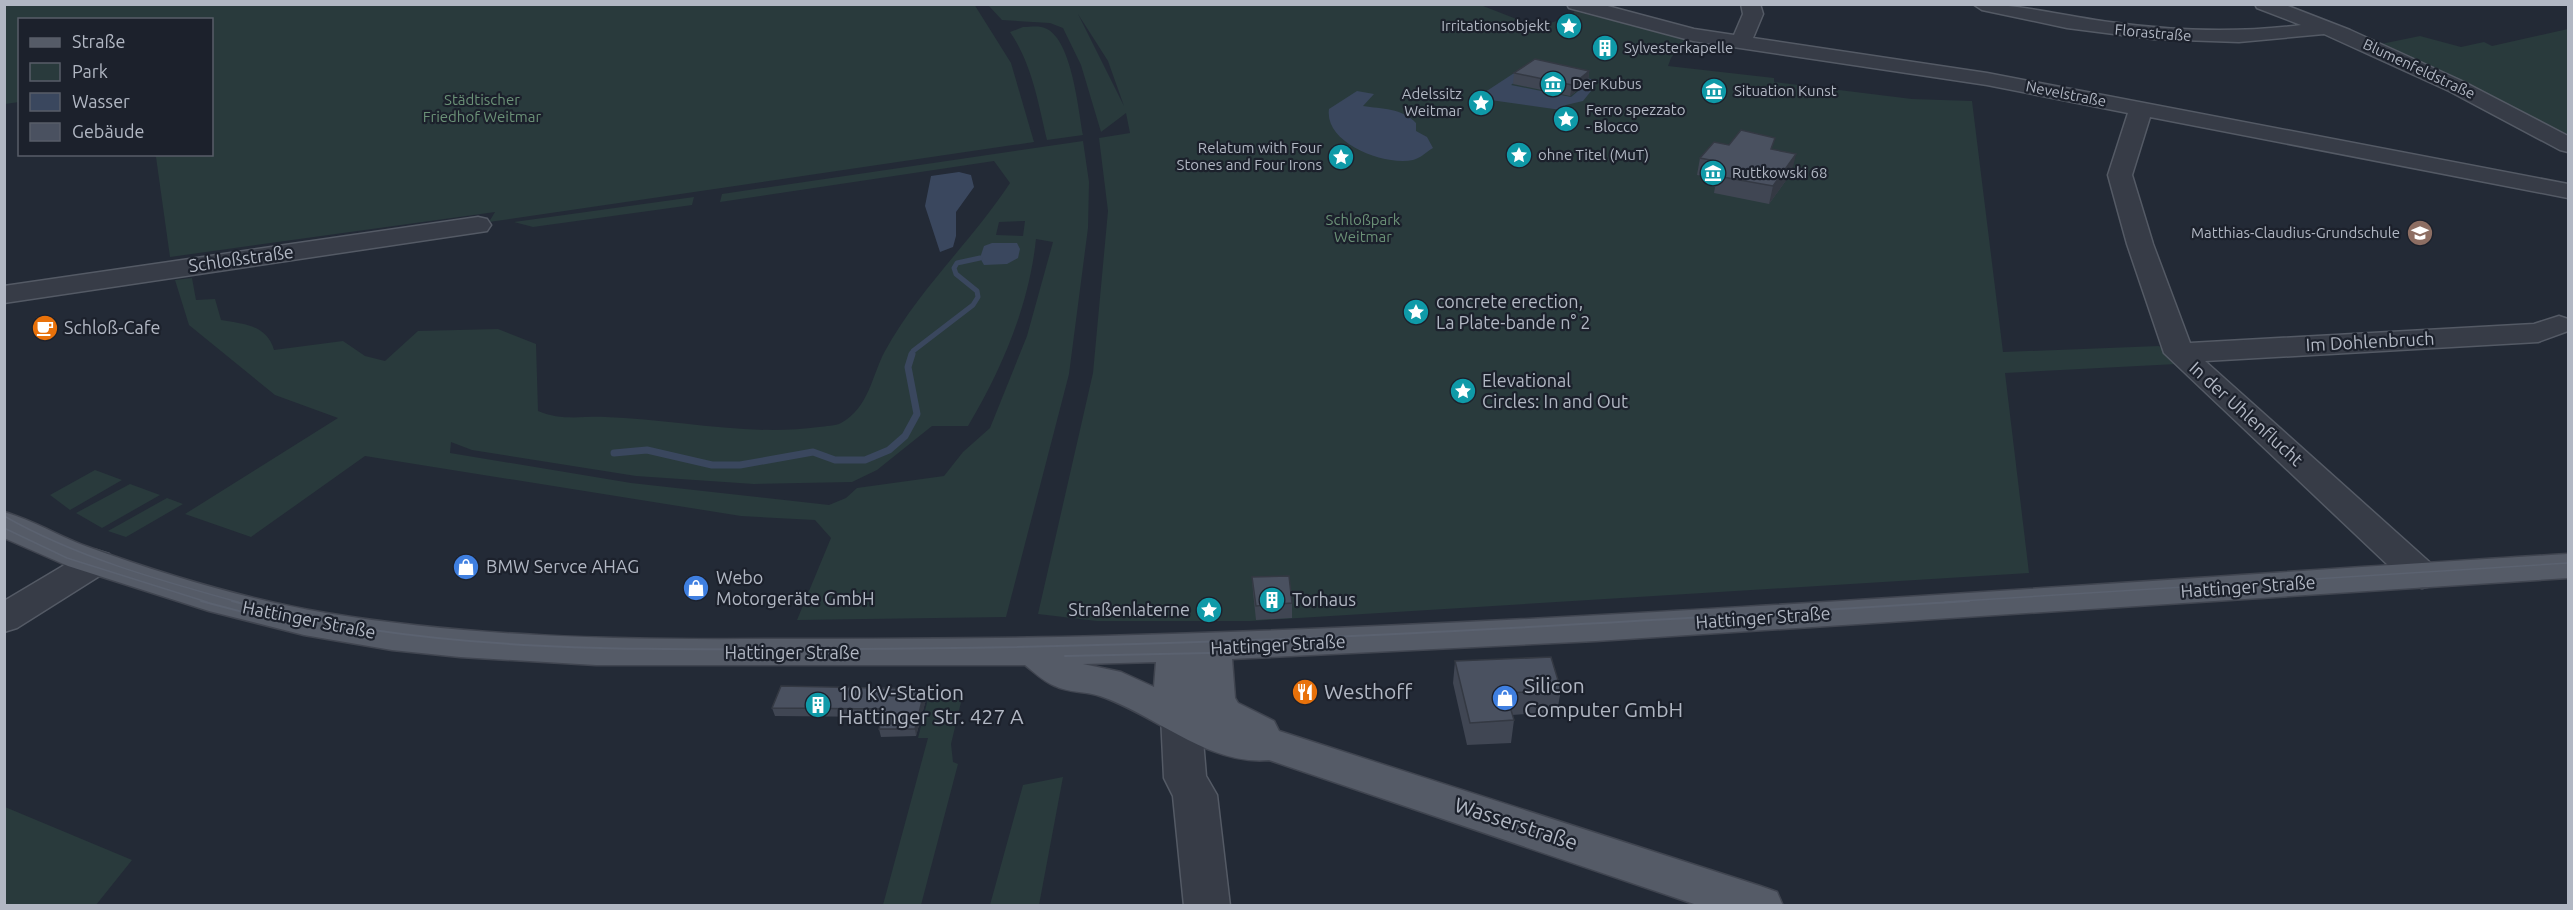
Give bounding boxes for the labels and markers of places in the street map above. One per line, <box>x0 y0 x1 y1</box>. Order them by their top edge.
place icon: Irritationsobjekt <box>1554 11 1584 41</box>
place label: Irritationsobjekt <box>1441 17 1550 34</box>
building icon: Sylvesterkapelle <box>1590 33 1620 63</box>
place label: Sylvesterkapelle <box>1624 39 1733 56</box>
museum icon: Der Kubus <box>1538 69 1568 99</box>
place label: Der Kubus <box>1572 75 1641 92</box>
museum icon: Situation Kunst <box>1699 76 1729 106</box>
place label: Situation Kunst <box>1734 82 1837 99</box>
place label: Adelssitz Weitmar <box>1402 85 1462 119</box>
place icon: Adelssitz Weitmar <box>1466 88 1496 118</box>
place label: Ferro spezzato - Blocco <box>1586 101 1685 135</box>
place icon: Ferro spezzato - Blocco <box>1551 104 1581 134</box>
place label: Relatum with Four Stones and Four Irons <box>1177 139 1322 173</box>
place icon: ohne Titel (MuT) <box>1504 140 1534 170</box>
place icon: Relatum with Four Stones and Four Irons <box>1326 142 1356 172</box>
place label: ohne Titel (MuT) <box>1538 146 1649 163</box>
museum icon: Ruttkowski 68 <box>1698 158 1728 188</box>
place label: Ruttkowski 68 <box>1732 164 1827 181</box>
school or university icon: Matthias-Claudius-Grundschule <box>2405 218 2435 248</box>
place label: Matthias-Claudius-Grundschule <box>2191 224 2400 241</box>
place label: concrete erection, La Plate-bande n° 2 <box>1436 291 1591 332</box>
place icon: concrete erection, La Plate-bande n° 2 <box>1401 297 1431 327</box>
cafe icon: Schloß-Cafe <box>30 313 60 343</box>
place label: Schloß-Cafe <box>64 317 161 337</box>
place label: Elevational Circles: In and Out <box>1482 370 1628 411</box>
place icon: Elevational Circles: In and Out <box>1448 376 1478 406</box>
shop icon: BMW Servce AHAG <box>451 552 481 582</box>
place label: BMW Servce AHAG <box>486 556 639 576</box>
place label: Webo Motorgeräte GmbH <box>716 567 875 608</box>
shop icon: Webo Motorgeräte GmbH <box>681 573 711 603</box>
building icon: Torhaus <box>1257 585 1287 615</box>
place label: Torhaus <box>1292 589 1356 609</box>
place icon: Straßenlaterne <box>1194 595 1224 625</box>
place label: Straßenlaterne <box>1068 599 1190 619</box>
place label: Silicon Computer GmbH <box>1524 673 1683 721</box>
restaurant icon: Westhoff <box>1290 677 1320 707</box>
place label: Westhoff <box>1324 679 1413 703</box>
place label: 10 kV-Station Hattinger Str. 427 A <box>838 680 1024 728</box>
shop icon: Silicon Computer GmbH <box>1490 683 1520 713</box>
building icon: 10 kV-Station Hattinger Str. 427 A <box>803 690 833 720</box>

